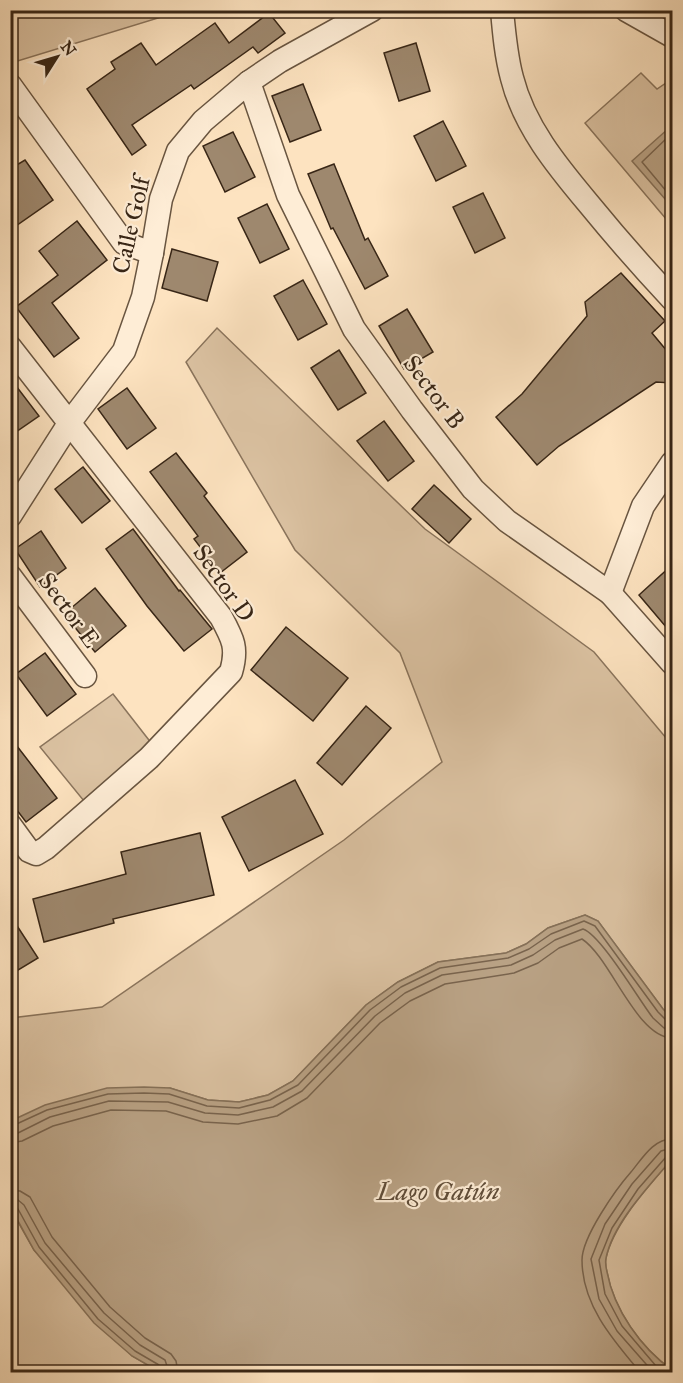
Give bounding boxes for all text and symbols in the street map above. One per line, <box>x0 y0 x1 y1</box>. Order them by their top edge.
north arrow <box>27 27 87 87</box>
text: N <box>57 37 81 60</box>
street label: Calle Golf <box>105 170 158 277</box>
street label: Sector B <box>397 349 471 435</box>
street label: Sector D <box>187 538 261 628</box>
street label: Sector E <box>32 566 106 654</box>
water label: Lago Gatún <box>376 1175 500 1207</box>

